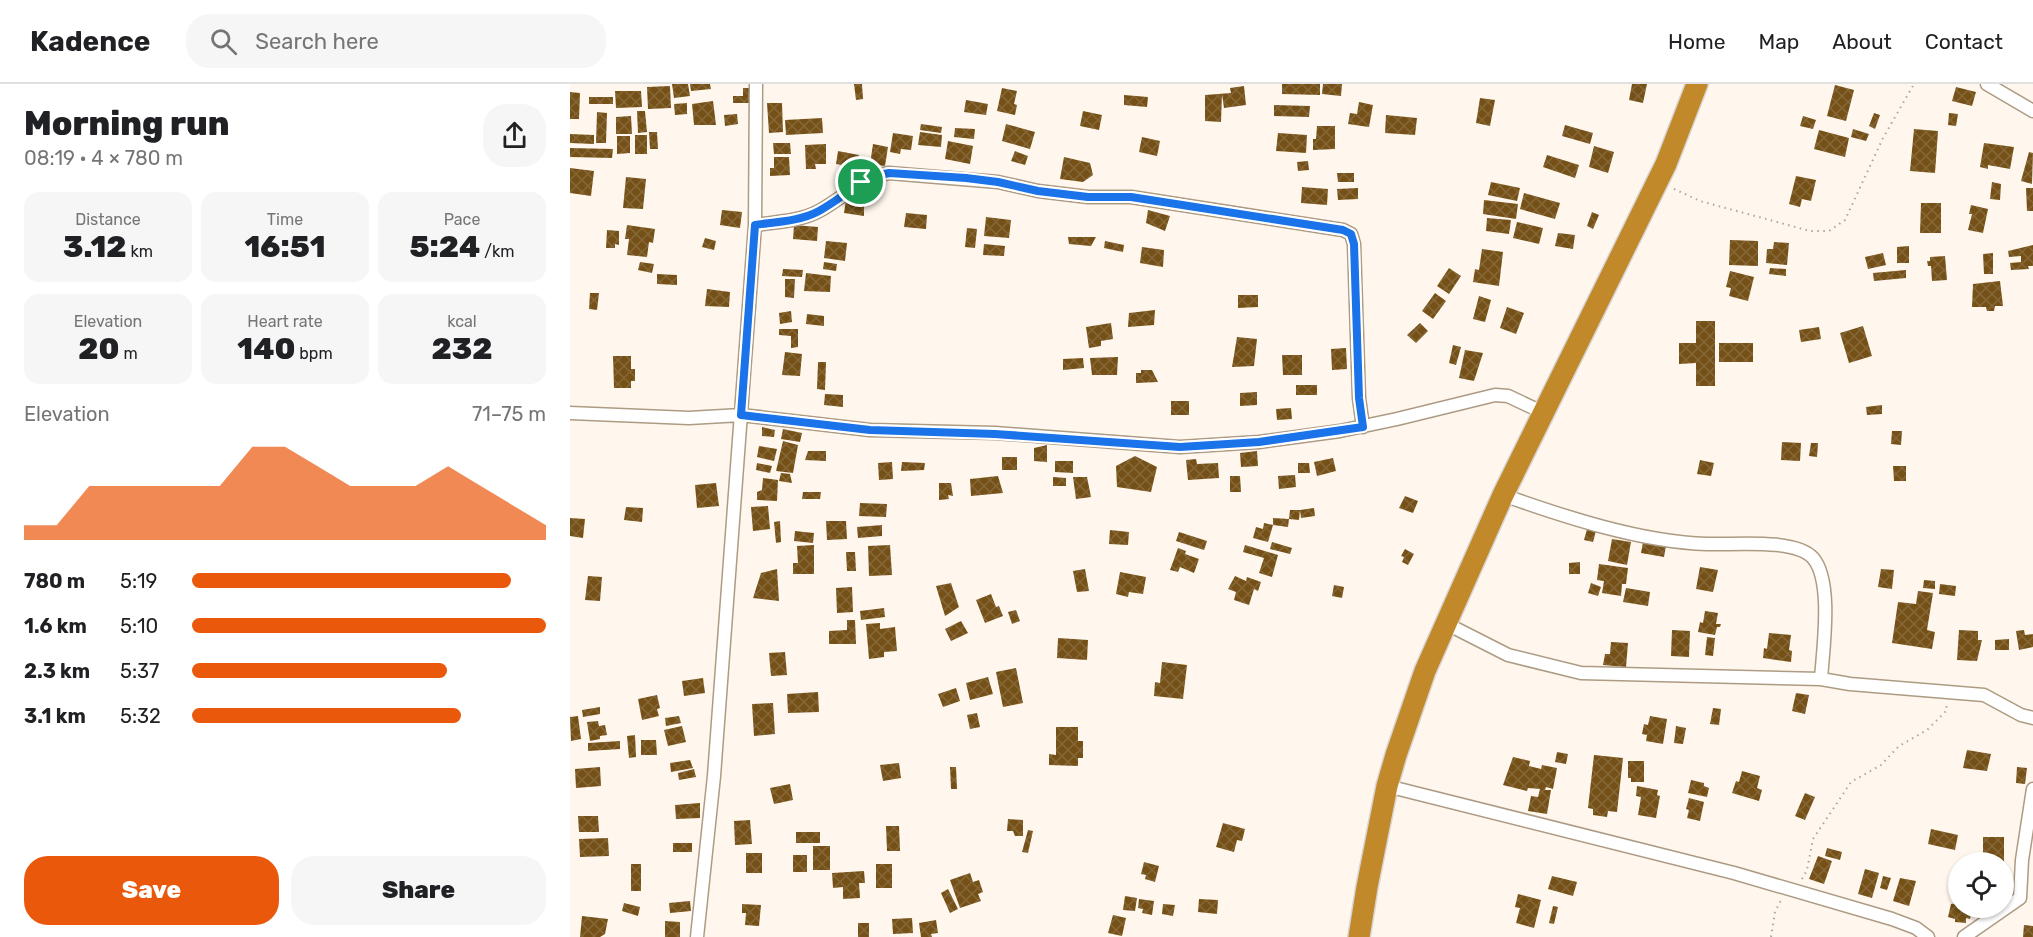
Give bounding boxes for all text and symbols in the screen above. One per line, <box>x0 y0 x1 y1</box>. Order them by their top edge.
search box <box>186 14 606 68</box>
text: Kadence <box>30 25 150 58</box>
icon: search <box>207 25 240 58</box>
text: Search here <box>255 28 379 55</box>
text: Home <box>1668 29 1725 54</box>
text: Map <box>1758 29 1799 54</box>
text: About <box>1832 29 1892 54</box>
text: Contact <box>1925 29 2003 54</box>
text: Morning run <box>24 104 229 143</box>
button: share <box>483 104 546 167</box>
text: 08:19 · 4 × 780 m <box>24 146 183 170</box>
pin <box>835 156 886 207</box>
icon: arrive <box>844 165 877 198</box>
text: Distance <box>75 210 141 229</box>
text: Time <box>267 210 303 229</box>
text: Pace <box>444 210 480 229</box>
text: 3.12 <box>63 229 127 265</box>
text: 16:51 <box>245 229 325 265</box>
text: 5:24 <box>410 229 480 265</box>
text: km <box>127 242 153 261</box>
text: /km <box>480 242 514 261</box>
text: Elevation <box>74 312 142 331</box>
text: Heart rate <box>247 312 323 331</box>
text: kcal <box>447 312 477 331</box>
text: 20 <box>78 331 120 367</box>
text: 140 <box>237 331 295 367</box>
text: 232 <box>431 331 493 367</box>
text: m <box>120 344 138 363</box>
text: bpm <box>295 344 333 363</box>
text: Elevation <box>24 402 110 426</box>
text: 71–75 m <box>472 402 546 426</box>
text: 780 m <box>24 569 85 593</box>
text: 5:19 <box>120 569 157 593</box>
text: 1.6 km <box>24 614 87 638</box>
text: 5:10 <box>120 614 158 638</box>
text: 2.3 km <box>24 659 90 683</box>
text: 5:37 <box>120 659 159 683</box>
text: 3.1 km <box>24 704 86 728</box>
text: 5:32 <box>120 704 161 728</box>
map controls <box>1948 852 2014 918</box>
button: locate <box>1948 852 2014 918</box>
button: Save <box>24 856 279 925</box>
button: Share <box>291 856 546 925</box>

